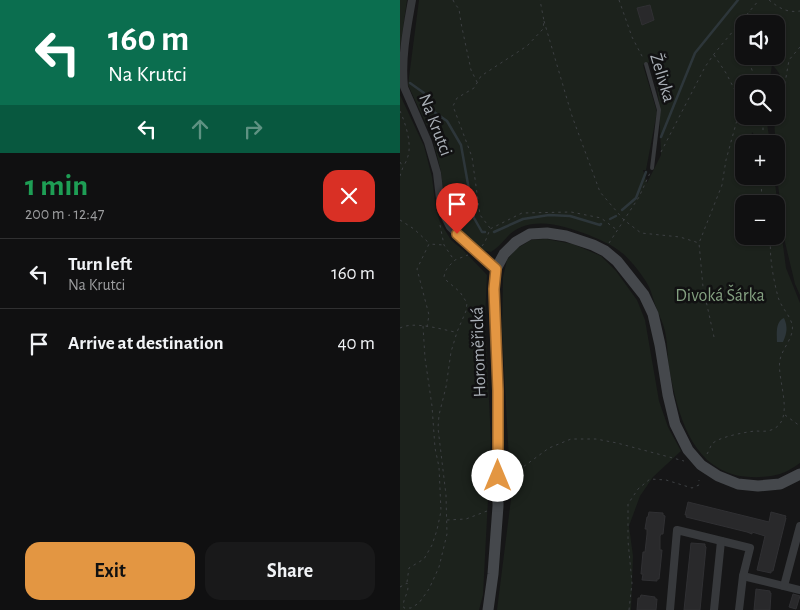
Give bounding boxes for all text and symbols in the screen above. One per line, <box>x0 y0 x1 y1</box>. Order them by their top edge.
map controls <box>735 15 785 245</box>
button: sound <box>735 15 785 65</box>
icon: left <box>25 20 90 85</box>
text: 160 m <box>108 22 189 57</box>
street label: Želivka <box>646 51 681 104</box>
text: Na Krutci <box>108 63 187 85</box>
button: search <box>735 75 785 125</box>
street label: Na Krutci <box>415 92 455 158</box>
icon: left <box>133 115 161 143</box>
icon: ahead <box>186 115 214 143</box>
icon: right <box>239 115 267 143</box>
button: + <box>735 135 785 185</box>
button: close <box>323 170 375 222</box>
text: 1 min <box>25 171 88 201</box>
pin <box>436 183 478 234</box>
icon: arrive <box>443 190 471 218</box>
button: − <box>735 195 785 245</box>
text: 200 m · 12:47 <box>25 206 104 222</box>
text: Turn left <box>68 255 132 274</box>
icon: left <box>25 260 53 288</box>
text: 160 m <box>331 264 375 283</box>
text: Na Krutci <box>68 277 125 293</box>
park label: Divoká Šárka <box>675 284 765 305</box>
street label: Horoměřická <box>468 306 490 398</box>
icon: arrive <box>25 330 53 358</box>
text: Arrive at destination <box>68 334 224 353</box>
text: 40 m <box>337 334 375 353</box>
position arrow <box>471 449 523 501</box>
button: Exit <box>25 542 195 600</box>
button: Share <box>205 542 375 600</box>

